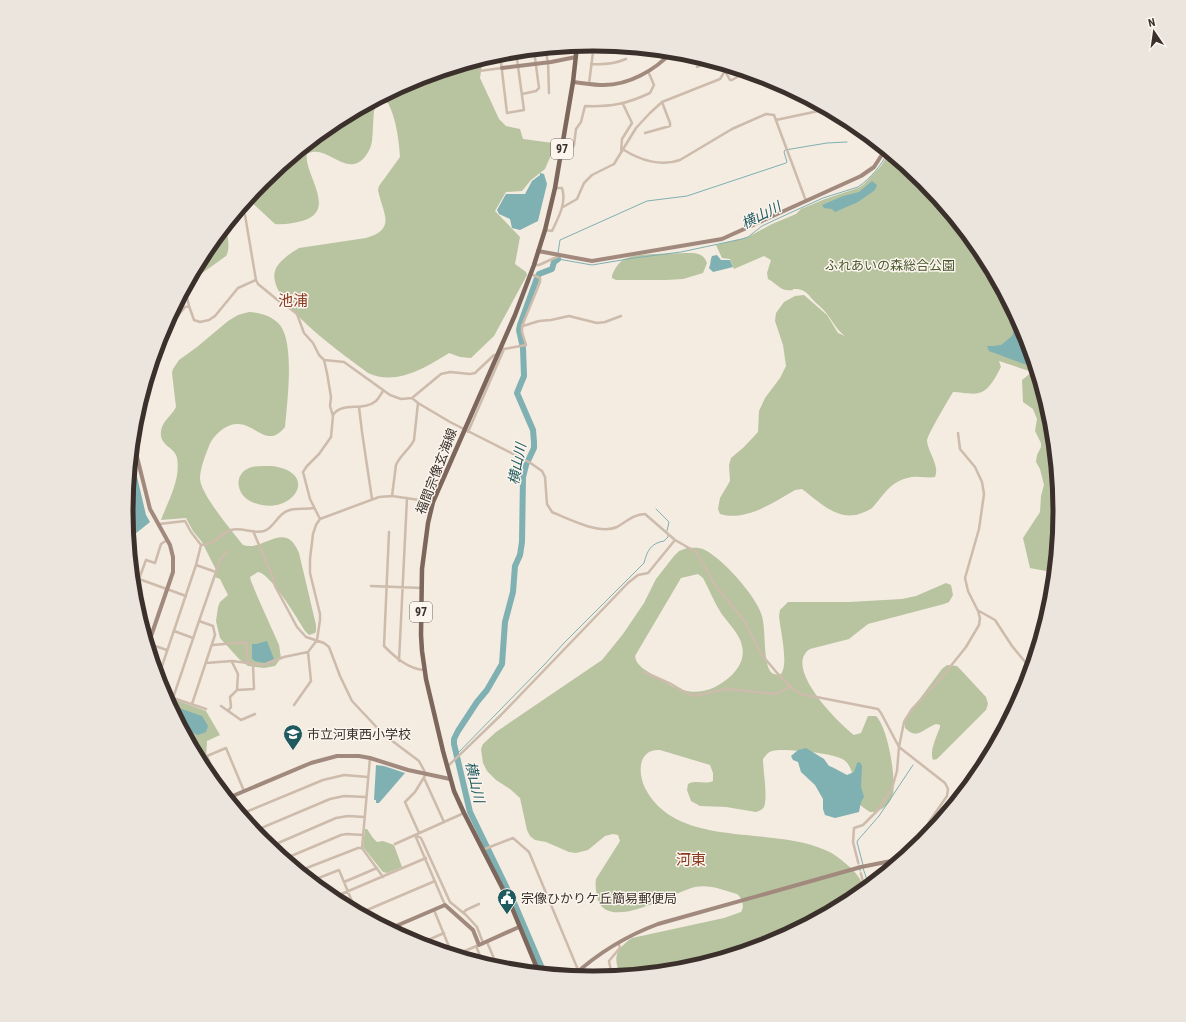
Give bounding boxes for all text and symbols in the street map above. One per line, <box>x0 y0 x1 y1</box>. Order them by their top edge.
north arrow <box>1134 12 1174 52</box>
text: N <box>1147 16 1157 30</box>
road number: 97 <box>551 139 573 159</box>
water label: 横山川 <box>739 197 785 232</box>
park label: ふれあいの森総合公園 <box>825 258 955 273</box>
district label: 池浦 <box>278 292 308 310</box>
street label: 福間宗像玄海線 <box>413 426 460 516</box>
water label: 横山川 <box>505 440 529 486</box>
road number: 97 <box>410 602 432 622</box>
school or university icon: 市立河東西小学校 <box>282 723 304 751</box>
place label: 市立河東西小学校 <box>307 727 411 742</box>
water label: 横山川 <box>462 760 488 806</box>
district label: 河東 <box>676 851 706 869</box>
public building icon: 宗像ひかりケ丘簡易郵便局 <box>496 887 518 915</box>
place label: 宗像ひかりケ丘簡易郵便局 <box>521 891 677 906</box>

